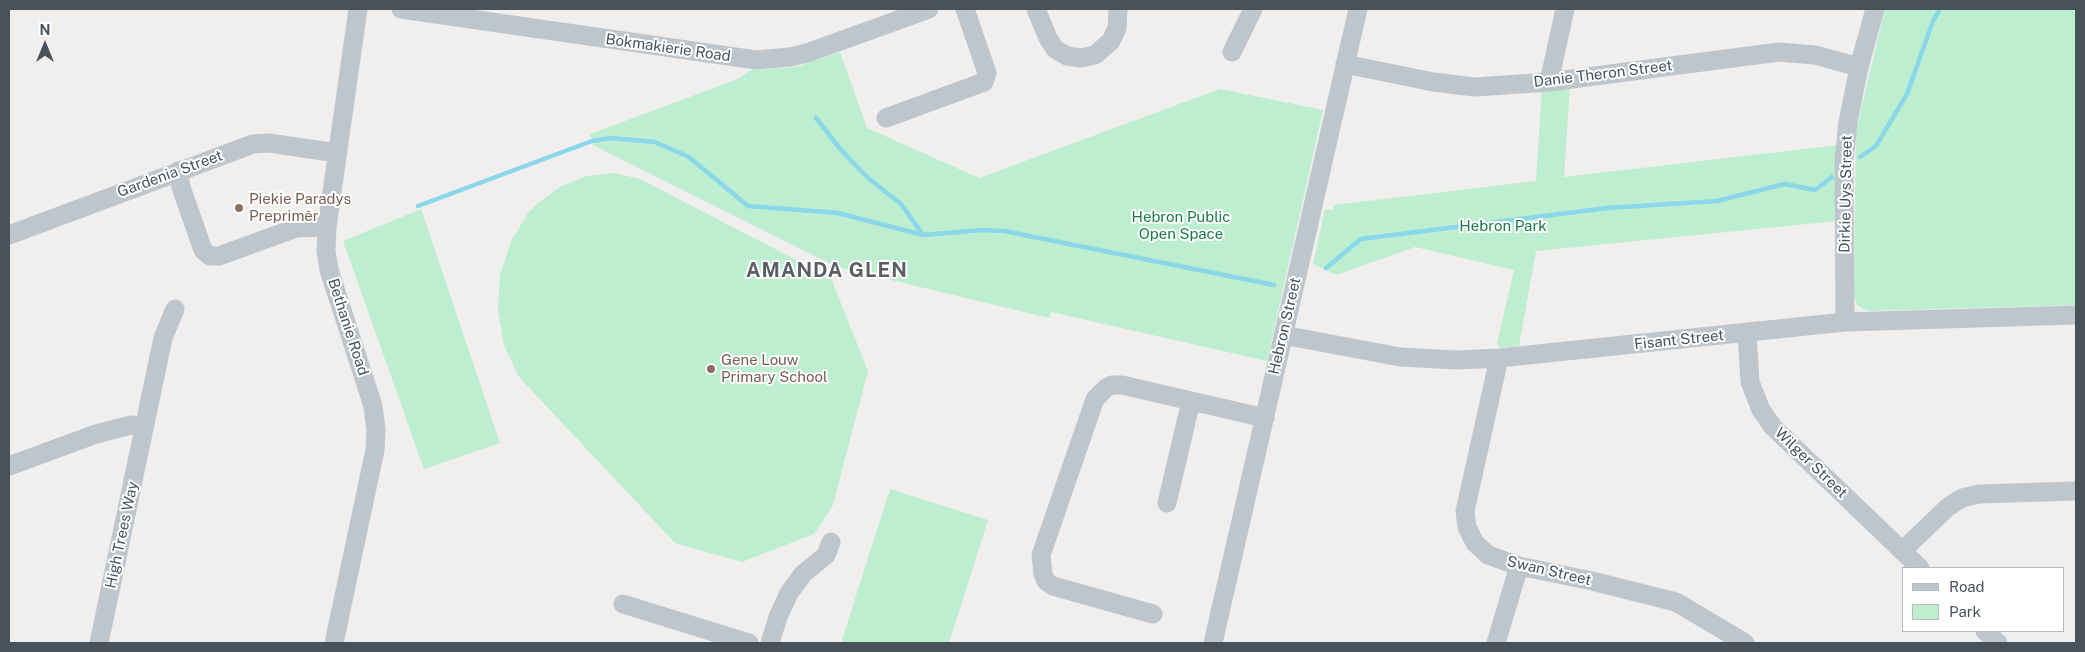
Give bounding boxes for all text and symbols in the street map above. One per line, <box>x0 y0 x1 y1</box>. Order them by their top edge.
north arrow <box>20 20 70 70</box>
text: N <box>40 22 50 38</box>
street label: Bokmakierie Road <box>604 30 732 66</box>
street label: Danie Theron Street <box>1533 57 1673 91</box>
street label: Dirkie Uys Street <box>1836 135 1856 253</box>
street label: Gardenia Street <box>115 147 225 201</box>
place label: Piekie Paradys Preprimêr <box>249 190 351 225</box>
marker: Piekie Paradys Preprimêr <box>233 202 245 214</box>
park label: Hebron Public Open Space <box>1132 208 1230 243</box>
park label: Hebron Park <box>1459 217 1547 235</box>
district label: AMANDA GLEN <box>745 259 909 283</box>
street label: Bethanie Road <box>324 276 372 378</box>
street label: Hebron Street <box>1265 276 1305 376</box>
street label: Fisant Street <box>1633 326 1725 354</box>
place label: Gene Louw Primary School <box>721 351 827 386</box>
marker: Gene Louw Primary School <box>705 363 717 375</box>
street label: Wilger Street <box>1771 424 1851 502</box>
street label: High Trees Way <box>102 480 142 590</box>
street label: Swan Street <box>1505 553 1593 589</box>
legend <box>1902 567 2065 632</box>
text: Road <box>1949 578 1985 595</box>
text: Park <box>1949 603 1981 620</box>

